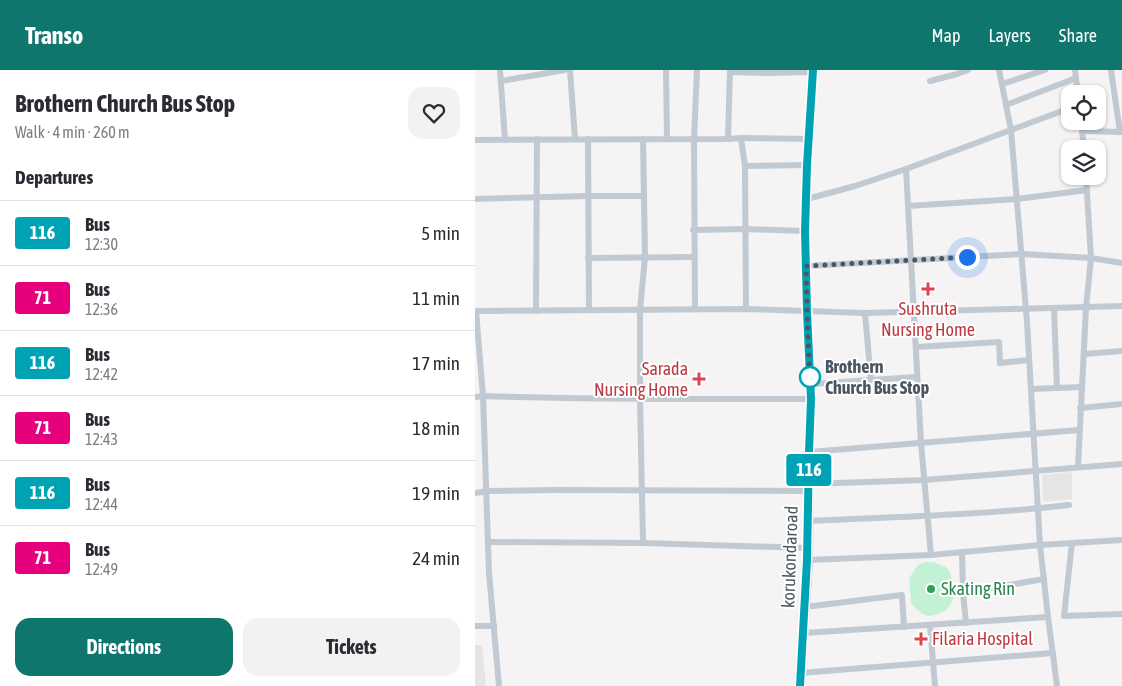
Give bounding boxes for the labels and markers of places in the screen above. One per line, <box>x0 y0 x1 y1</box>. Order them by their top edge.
marker: Sushruta Nursing Home <box>921 282 935 296</box>
place label: Sushruta Nursing Home <box>881 298 975 340</box>
place label: Brothern Church Bus Stop <box>825 356 929 398</box>
place label: Sarada Nursing Home <box>594 358 688 400</box>
marker: Brothern Church Bus Stop <box>799 366 821 388</box>
marker: Sarada Nursing Home <box>692 372 706 386</box>
place label: Skating Rin <box>941 578 1015 599</box>
marker: Skating Rin <box>925 583 937 595</box>
place label: Filaria Hospital <box>932 628 1033 649</box>
marker: Filaria Hospital <box>914 632 928 646</box>

